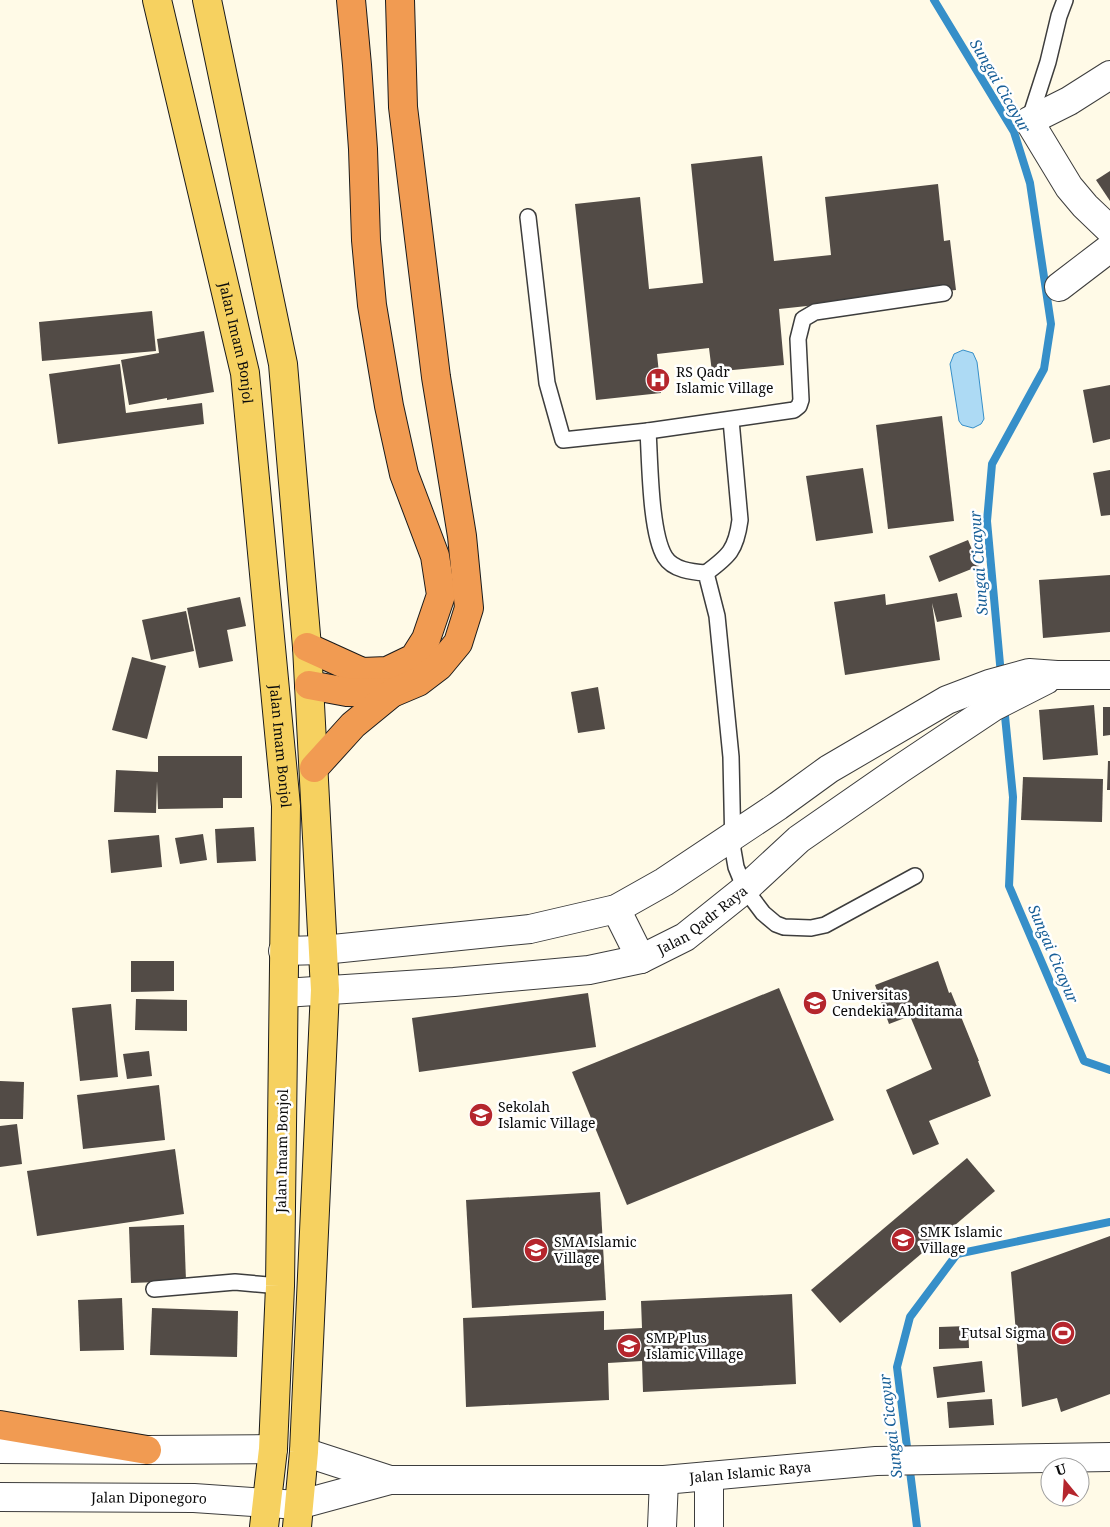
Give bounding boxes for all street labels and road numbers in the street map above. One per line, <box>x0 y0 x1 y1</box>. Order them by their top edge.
street label: Jalan Imam Bonjol <box>215 279 258 405</box>
street label: Jalan Imam Bonjol <box>265 683 296 809</box>
street label: Jalan Qadr Raya <box>653 881 751 959</box>
street label: Jalan Imam Bonjol <box>271 1088 292 1214</box>
street label: Jalan Islamic Raya <box>687 1457 812 1487</box>
street label: Jalan Diponegoro <box>90 1487 208 1508</box>

